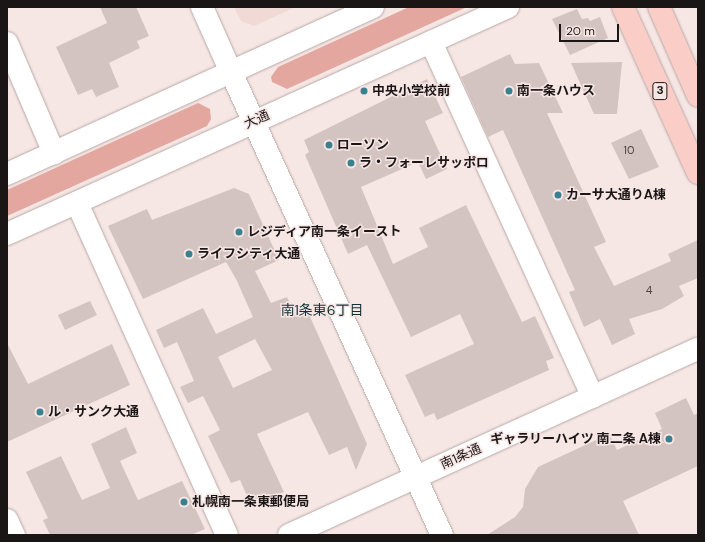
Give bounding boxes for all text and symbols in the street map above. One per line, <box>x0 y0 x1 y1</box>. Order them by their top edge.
scale bar <box>561 16 621 42</box>
text: 20 m <box>566 23 595 39</box>
road number: 3 <box>652 81 668 101</box>
place label: 中央小学校前 <box>372 83 450 99</box>
place label: 南一条ハウス <box>517 83 595 99</box>
marker: 中央小学校前 <box>359 86 369 96</box>
marker: 南一条ハウス <box>504 86 514 96</box>
street label: 大通 <box>242 108 272 132</box>
place label: ローソン <box>337 137 389 153</box>
marker: ローソン <box>324 140 334 150</box>
house number: 10 <box>624 143 634 157</box>
place label: ラ・フォーレサッポロ <box>359 155 489 171</box>
marker: ラ・フォーレサッポロ <box>346 158 356 168</box>
place label: カーサ大通りA棟 <box>566 187 666 203</box>
marker: カーサ大通りA棟 <box>553 190 563 200</box>
place label: レジディア南一条イースト <box>247 224 403 240</box>
marker: レジディア南一条イースト <box>234 227 244 237</box>
place label: ライフシティ大通 <box>197 246 301 262</box>
marker: ライフシティ大通 <box>184 249 194 259</box>
house number: 4 <box>646 283 652 297</box>
district label: 南1条東6丁目 <box>280 302 364 318</box>
place label: ル・サンク大通 <box>48 404 139 420</box>
marker: ル・サンク大通 <box>35 407 45 417</box>
place label: ギャラリーハイツ 南二条 A棟 <box>490 431 661 447</box>
marker: ギャラリーハイツ 南二条 A棟 <box>664 434 674 444</box>
street label: 南1条通 <box>438 441 484 473</box>
place label: 札幌南一条東郵便局 <box>192 494 309 510</box>
marker: 札幌南一条東郵便局 <box>179 497 189 507</box>

